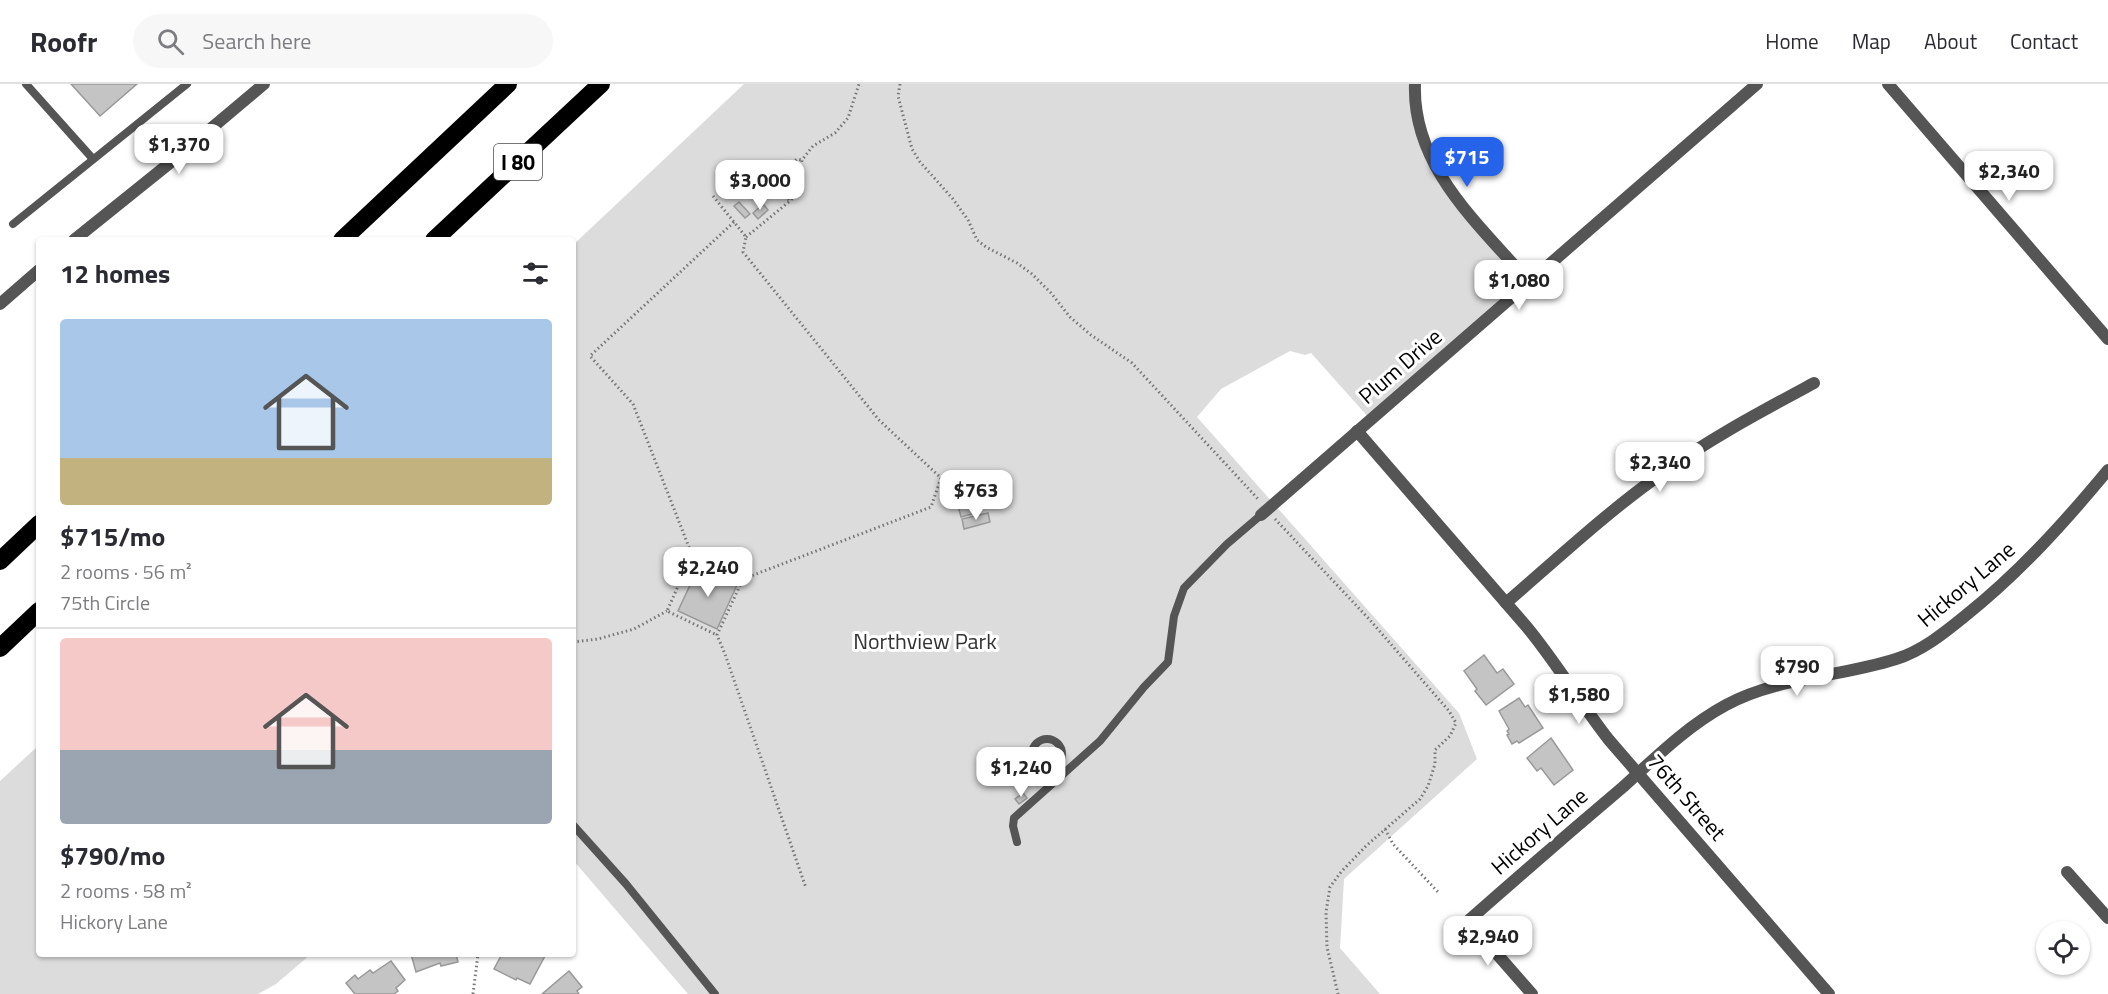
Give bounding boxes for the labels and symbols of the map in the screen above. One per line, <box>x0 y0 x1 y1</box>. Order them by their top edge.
pin: $1,370 <box>130 124 228 175</box>
pin: $715 <box>1431 137 1503 188</box>
road number: I 80 <box>494 144 542 180</box>
pin: $2,340 <box>1960 151 2058 202</box>
pin: $3,000 <box>711 160 809 211</box>
pin: $1,080 <box>1470 260 1568 311</box>
street label: Plum Drive <box>1351 320 1449 412</box>
pin: $2,340 <box>1611 442 1709 493</box>
pin: $763 <box>940 470 1012 521</box>
street label: Hickory Lane <box>1910 533 2022 635</box>
pin: $2,240 <box>659 547 757 598</box>
park label: Northview Park <box>853 624 997 658</box>
pin: $790 <box>1761 646 1833 697</box>
pin: $1,580 <box>1530 674 1628 725</box>
street label: 76th Street <box>1639 746 1735 848</box>
pin: $1,240 <box>972 747 1070 798</box>
street label: Hickory Lane <box>1483 779 1595 883</box>
pin: $2,940 <box>1439 916 1537 967</box>

